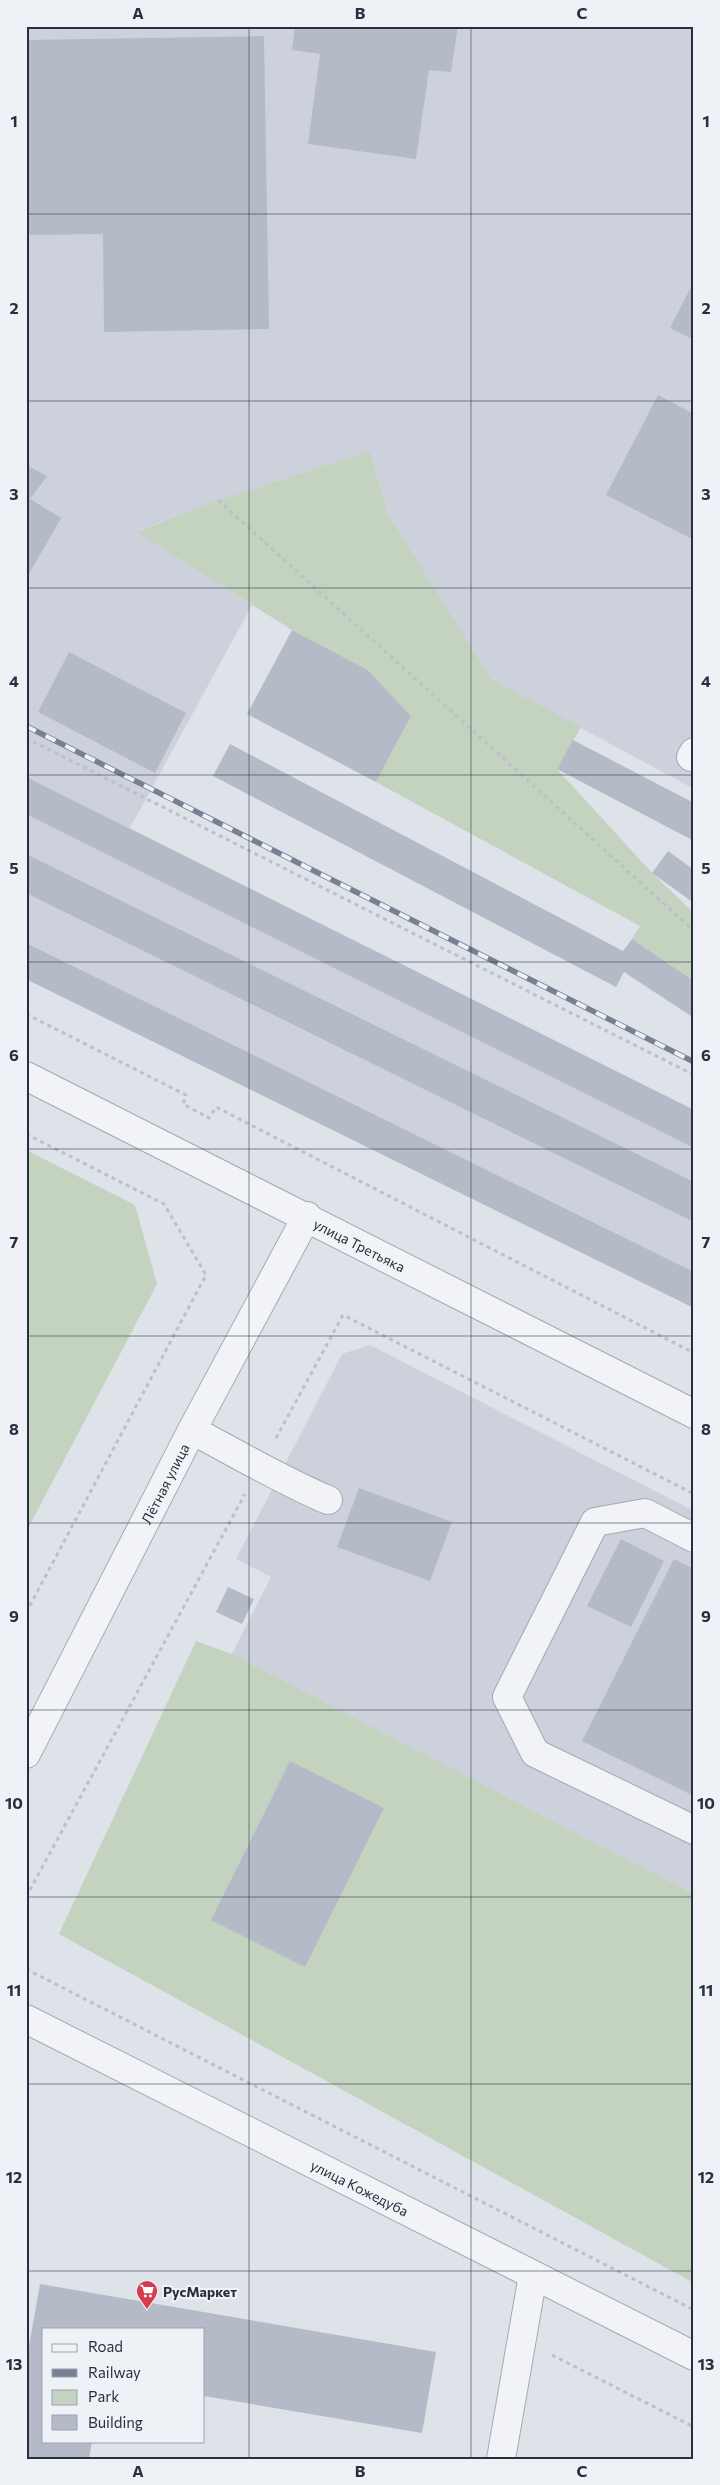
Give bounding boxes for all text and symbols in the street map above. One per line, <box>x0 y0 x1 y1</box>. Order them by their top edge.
text: A <box>132 3 144 22</box>
text: B <box>355 3 366 22</box>
text: C <box>577 3 588 22</box>
text: 1 <box>10 111 18 130</box>
text: 1 <box>702 111 710 130</box>
text: 2 <box>9 298 19 317</box>
text: 2 <box>701 298 711 317</box>
text: 3 <box>9 484 19 503</box>
text: 3 <box>701 484 711 503</box>
text: 4 <box>9 671 19 690</box>
text: 4 <box>701 671 711 690</box>
text: 5 <box>9 858 19 877</box>
text: 5 <box>701 858 711 877</box>
text: 6 <box>9 1045 19 1064</box>
text: 6 <box>701 1045 711 1064</box>
street label: улица Третьяка <box>311 1215 408 1275</box>
text: 7 <box>10 1232 19 1251</box>
text: 7 <box>702 1232 711 1251</box>
text: 8 <box>9 1419 19 1438</box>
text: 8 <box>701 1419 711 1438</box>
street label: Лётная улица <box>137 1440 192 1527</box>
text: 9 <box>9 1606 19 1625</box>
text: 9 <box>701 1606 711 1625</box>
text: 10 <box>5 1793 23 1812</box>
text: 10 <box>697 1793 715 1812</box>
text: 11 <box>7 1980 21 1999</box>
text: 11 <box>699 1980 713 1999</box>
street label: улица Кожедуба <box>308 2156 412 2219</box>
text: 12 <box>6 2167 22 2186</box>
text: 12 <box>698 2167 714 2186</box>
supermarket icon: РусМаркет <box>135 2279 159 2310</box>
place label: РусМаркет <box>163 2283 237 2300</box>
legend <box>42 2328 205 2442</box>
text: Road <box>88 2337 123 2355</box>
text: 13 <box>6 2354 22 2373</box>
text: 13 <box>698 2354 714 2373</box>
text: Railway <box>88 2363 141 2381</box>
text: Park <box>88 2387 119 2405</box>
text: Building <box>88 2413 143 2431</box>
text: A <box>132 2461 144 2480</box>
text: B <box>355 2461 366 2480</box>
text: C <box>577 2461 588 2480</box>

